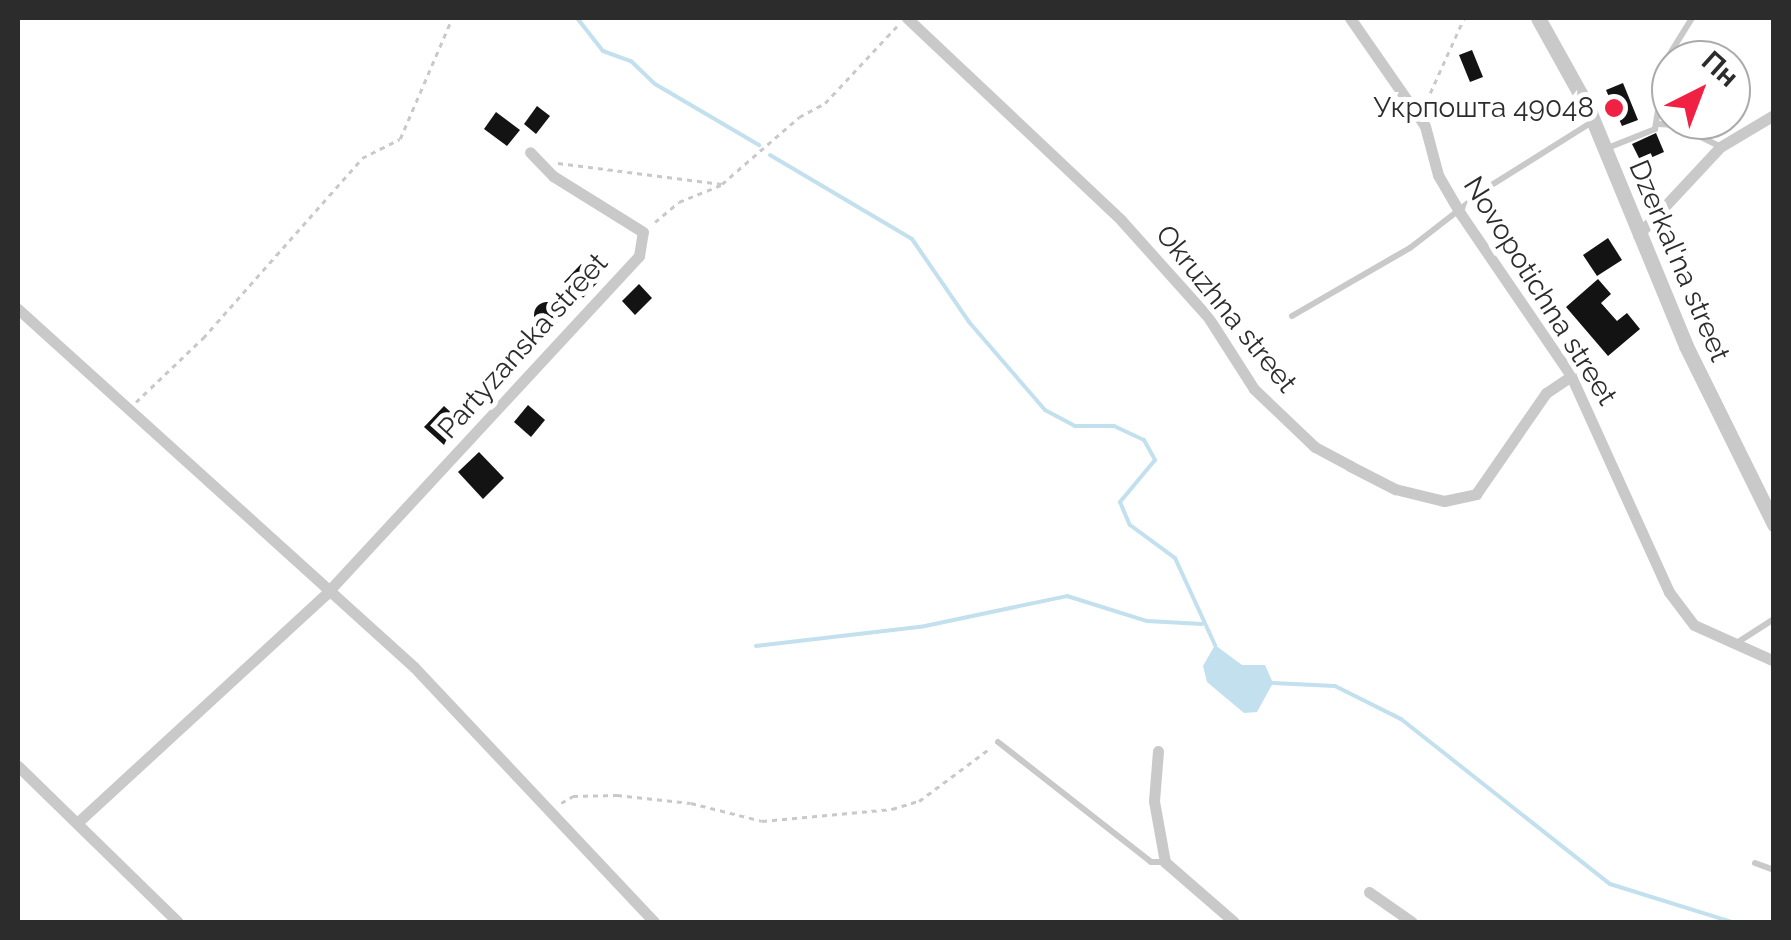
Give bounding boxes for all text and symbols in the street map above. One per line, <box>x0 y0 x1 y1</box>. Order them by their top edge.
north arrow <box>1651 40 1751 140</box>
text: Пн <box>1695 44 1745 94</box>
place label: Укрпошта 49048 <box>1374 91 1594 125</box>
marker: Укрпошта 49048 <box>1603 97 1625 119</box>
street label: Dzerkal'na street <box>1621 155 1737 367</box>
street label: Novopotichna street <box>1456 171 1624 411</box>
street label: Okruzhna street <box>1148 219 1304 399</box>
street label: Partyzanska street <box>431 247 615 445</box>

